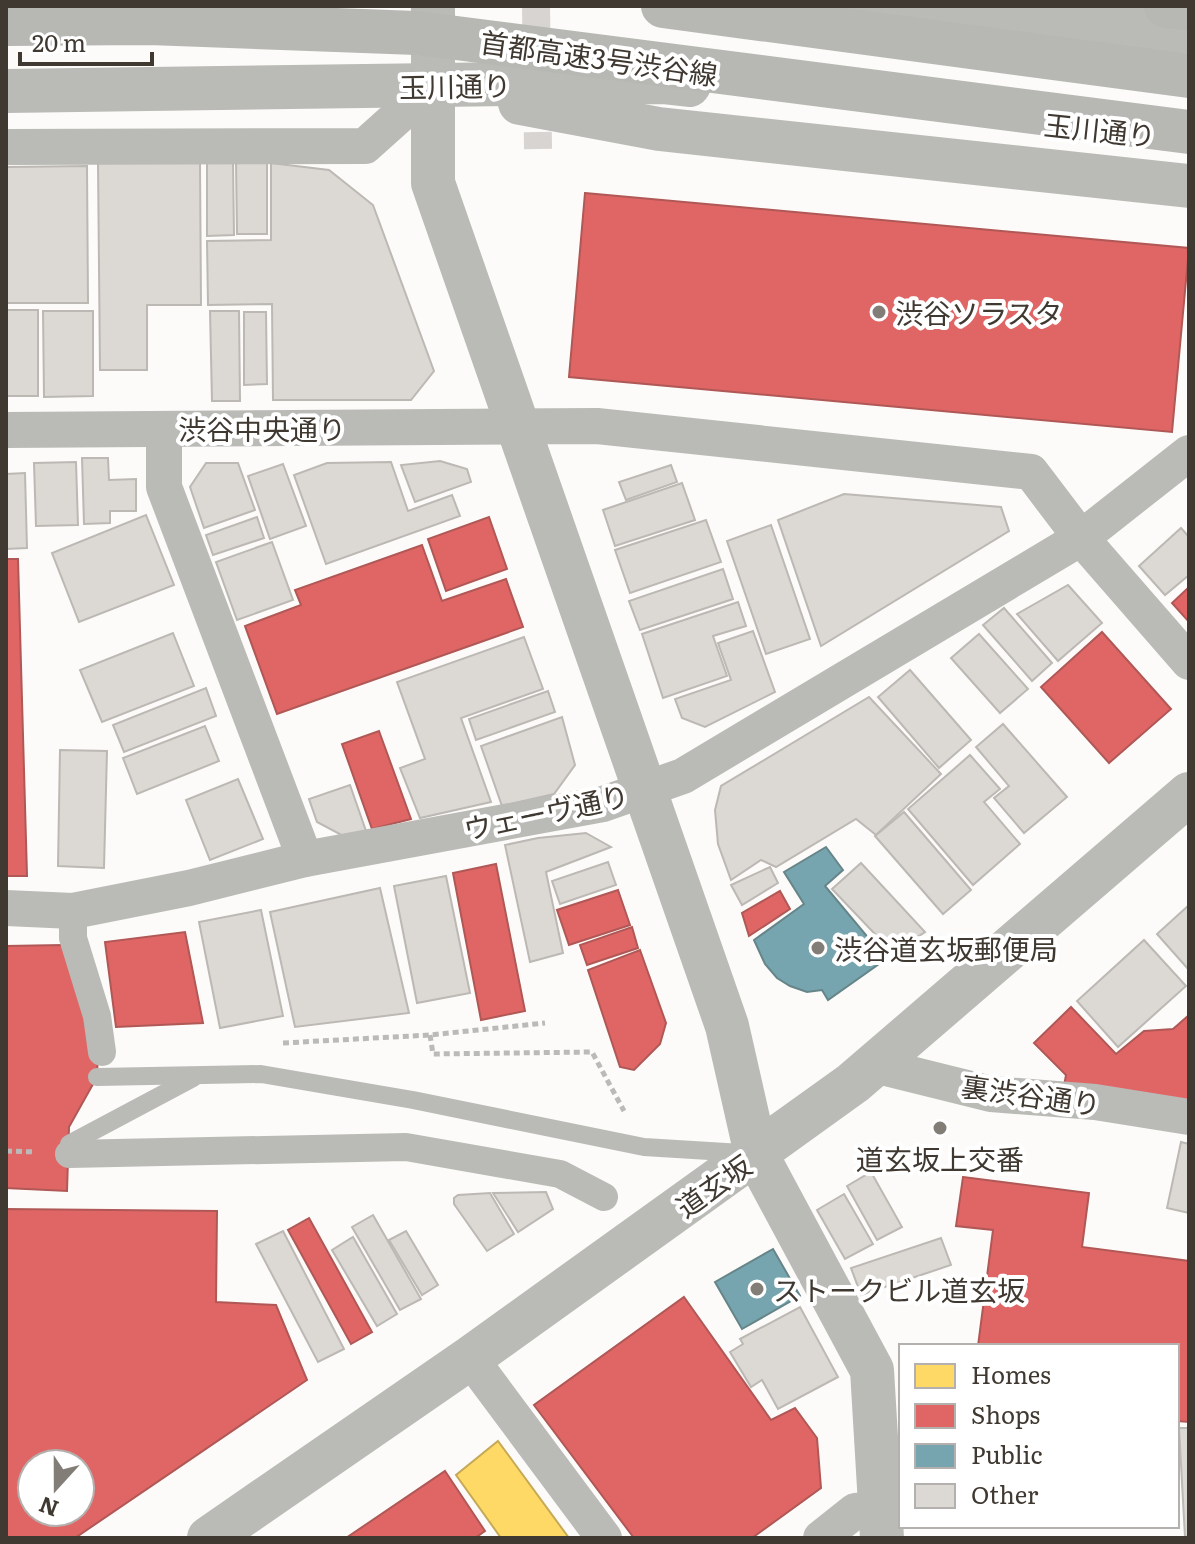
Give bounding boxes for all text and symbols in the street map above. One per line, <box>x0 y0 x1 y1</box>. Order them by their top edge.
scale bar <box>20 16 152 66</box>
street label: 首都高速3号渋谷線 <box>478 20 720 94</box>
text: 20 m <box>32 24 86 59</box>
street label: 玉川通り <box>399 63 511 107</box>
street label: 玉川通り <box>1042 102 1158 156</box>
place label: 渋谷ソラスタ <box>895 291 1062 333</box>
marker: 渋谷ソラスタ <box>870 303 888 321</box>
street label: 渋谷中央通り <box>178 407 346 449</box>
street label: ウェーヴ通り <box>459 773 633 849</box>
place label: 渋谷道玄坂郵便局 <box>834 927 1058 969</box>
marker: 渋谷道玄坂郵便局 <box>809 939 827 957</box>
street label: 裏渋谷通り <box>959 1063 1103 1125</box>
marker: 道玄坂上交番 <box>931 1119 949 1137</box>
place label: 道玄坂上交番 <box>856 1137 1024 1179</box>
street label: 道玄坂 <box>667 1144 759 1226</box>
place label: ストークビル道玄坂 <box>773 1268 1025 1310</box>
marker: ストークビル道玄坂 <box>748 1280 766 1298</box>
legend <box>899 1344 1179 1528</box>
text: Homes <box>971 1356 1051 1391</box>
text: Shops <box>971 1396 1040 1431</box>
text: Public <box>971 1436 1042 1471</box>
north arrow <box>16 1448 96 1528</box>
text: Other <box>971 1476 1039 1511</box>
text: N <box>34 1489 63 1527</box>

